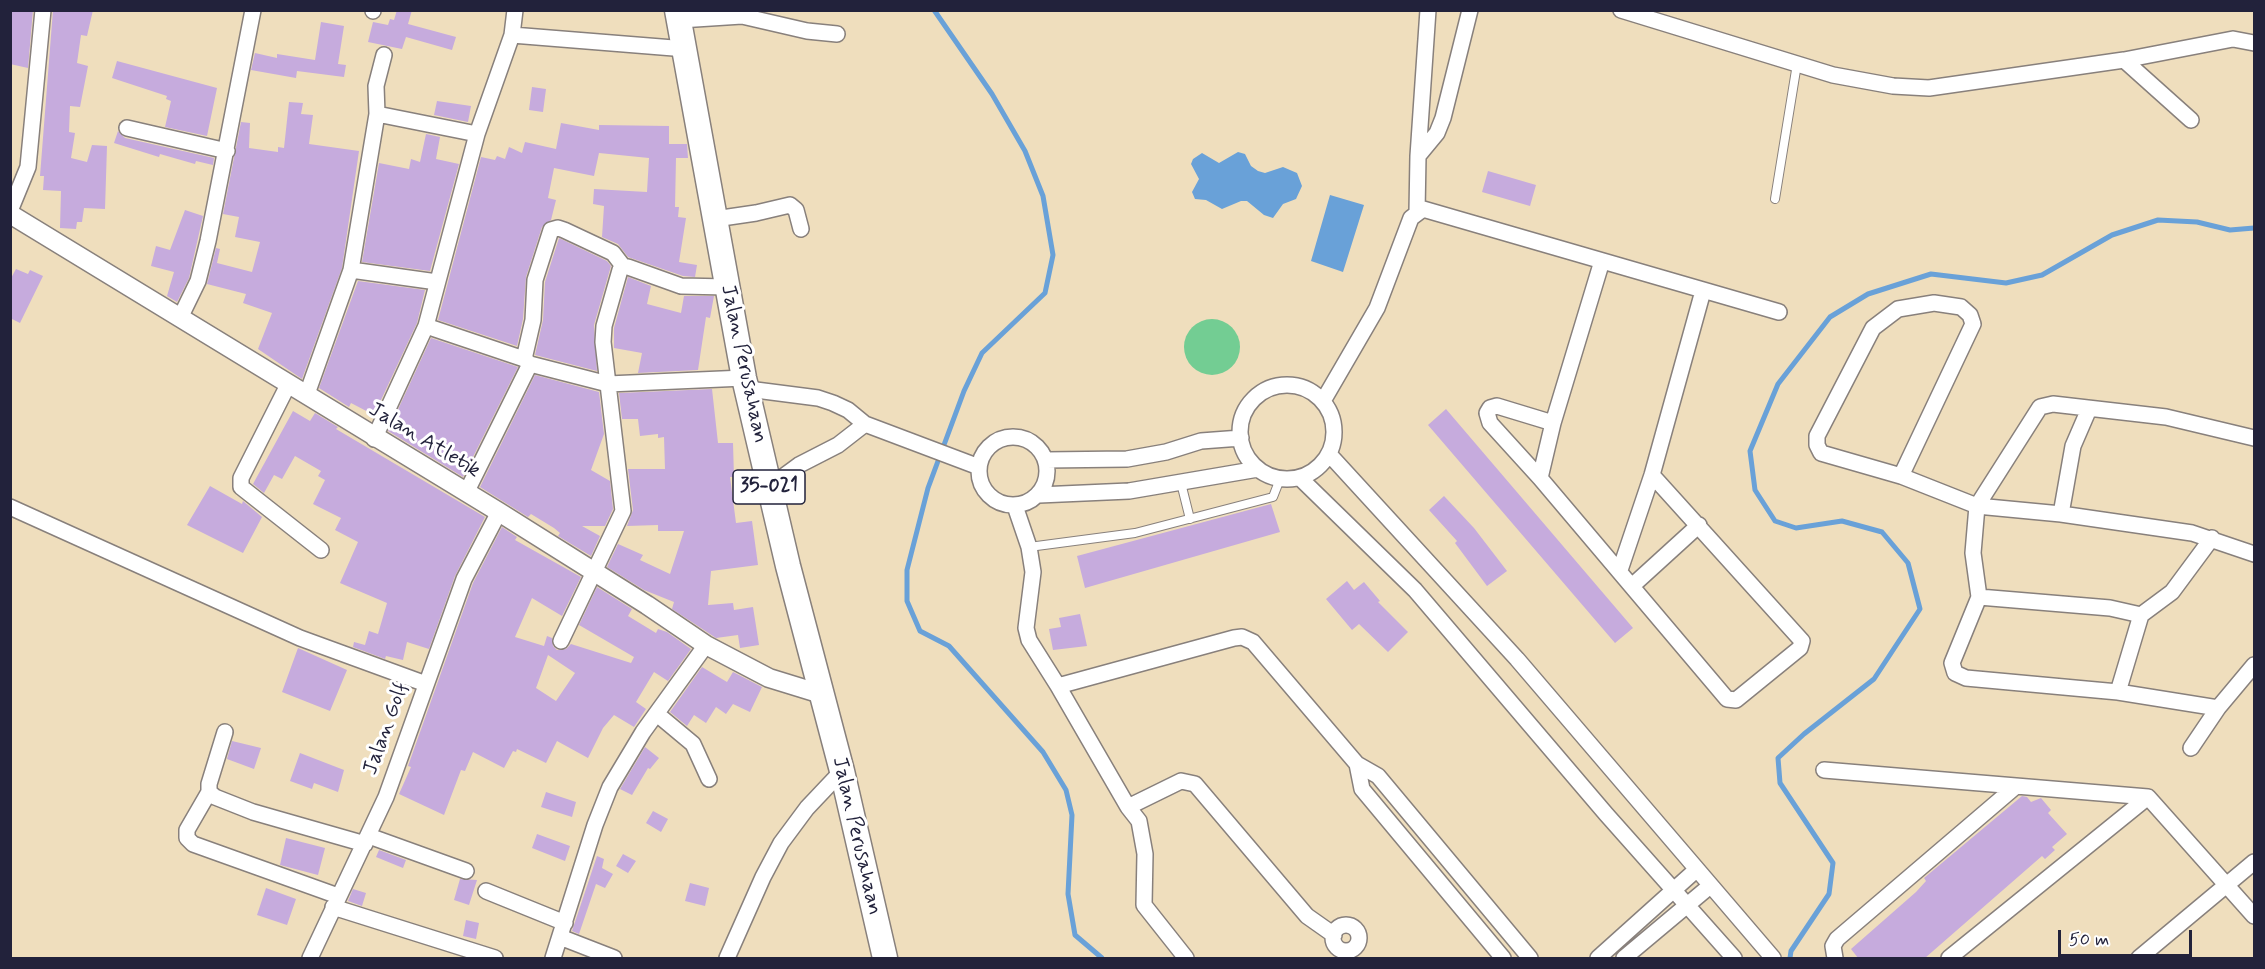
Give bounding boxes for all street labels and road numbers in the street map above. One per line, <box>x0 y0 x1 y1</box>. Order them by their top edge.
street label: Jalan Perusahaan <box>714 282 772 446</box>
street label: Jalan Atletik <box>364 398 484 484</box>
road number: 35-021 <box>733 470 805 504</box>
street label: Jalan Golf <box>359 679 415 779</box>
street label: Jalan Perusahaan <box>826 755 886 917</box>

